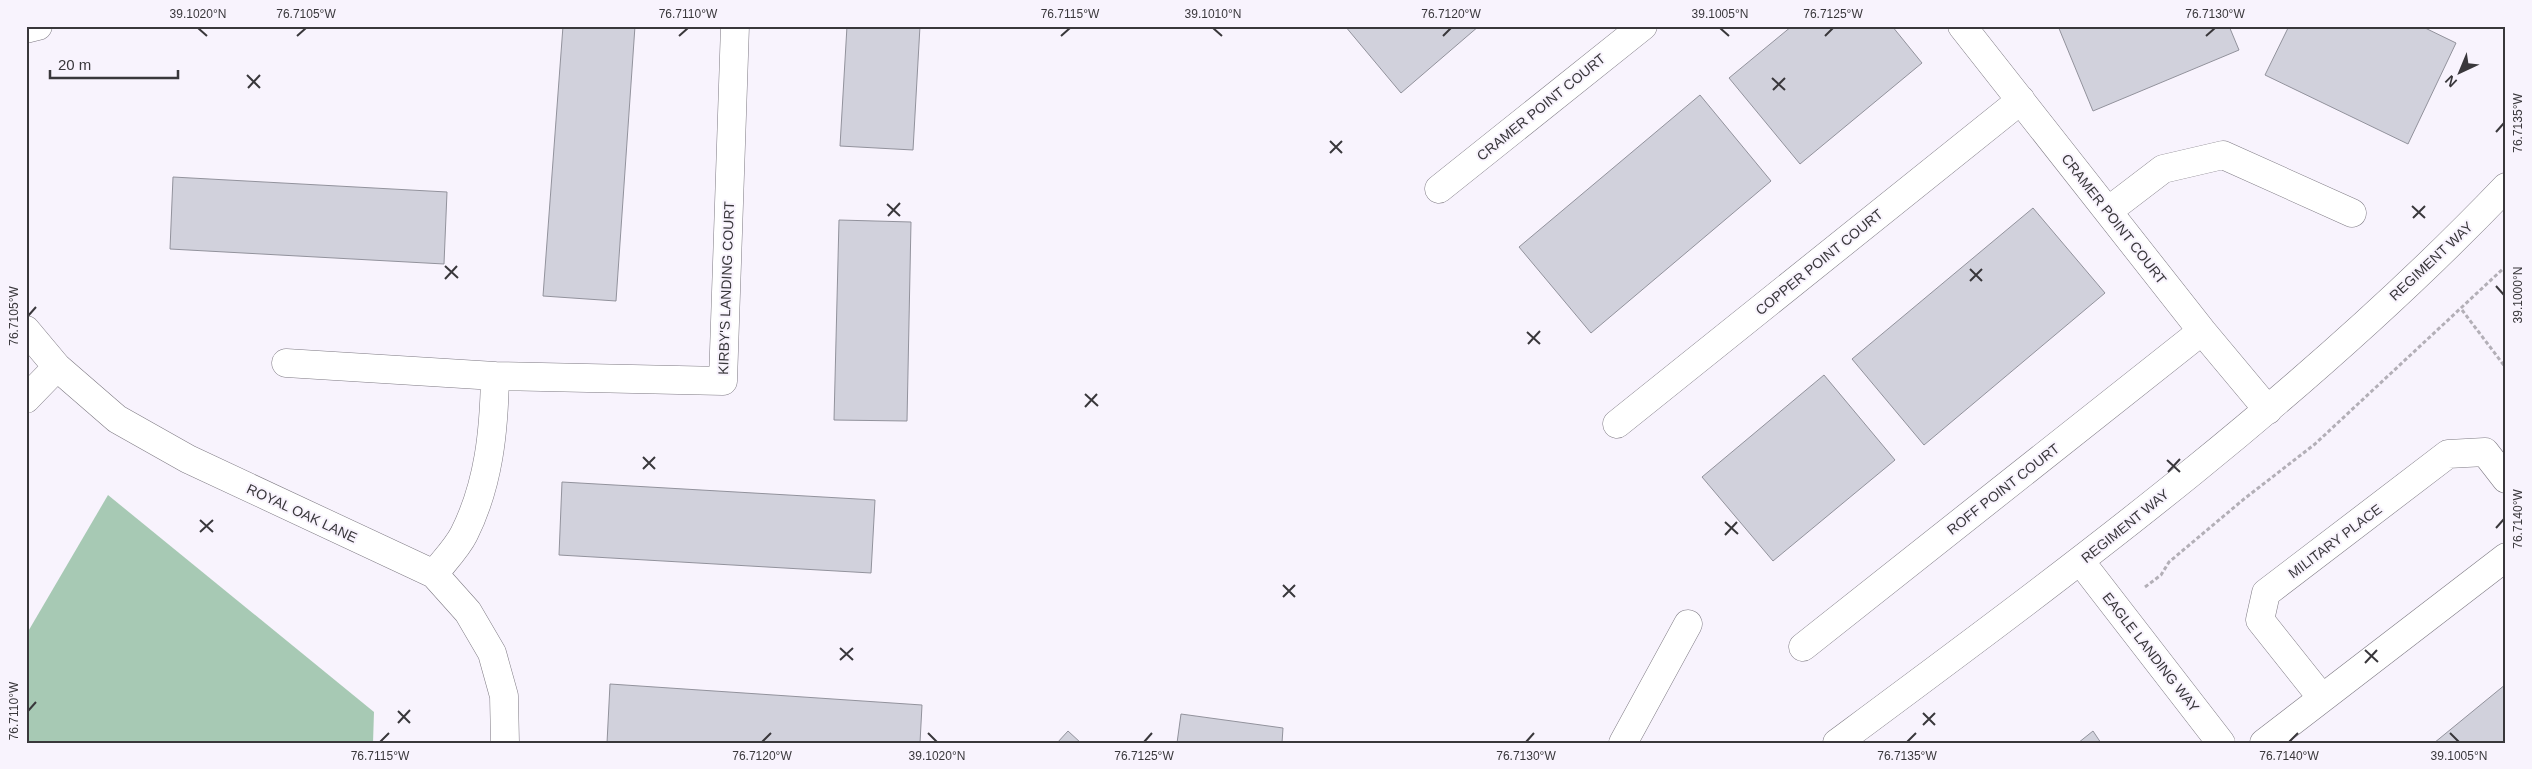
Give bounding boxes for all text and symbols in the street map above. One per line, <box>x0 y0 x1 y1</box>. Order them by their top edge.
text: 39.1020°N <box>170 7 226 21</box>
text: 76.7105°W <box>276 7 336 21</box>
text: 76.7110°W <box>659 7 718 21</box>
text: 76.7115°W <box>1041 7 1100 21</box>
text: 39.1010°N <box>1185 7 1241 21</box>
text: 76.7120°W <box>1421 7 1481 21</box>
text: 39.1005°N <box>1692 7 1748 21</box>
text: 76.7125°W <box>1803 7 1863 21</box>
text: 76.7130°W <box>2185 7 2245 21</box>
scale bar <box>50 48 178 80</box>
north arrow <box>2434 48 2484 98</box>
street label: CRAMER POINT COURT <box>1474 50 1609 164</box>
text: 20 m <box>58 56 91 73</box>
text: N <box>2442 72 2460 91</box>
text: 76.7135°W <box>2511 93 2525 153</box>
street label: CRAMER POINT COURT <box>2058 151 2170 288</box>
street label: KIRBY'S LANDING COURT <box>715 201 737 375</box>
street label: COPPER POINT COURT <box>1752 205 1886 318</box>
street label: REGIMENT WAY <box>2386 218 2476 304</box>
text: 39.1000°N <box>2511 267 2525 323</box>
text: 76.7105°W <box>7 286 21 346</box>
street label: ROFF POINT COURT <box>1944 440 2063 538</box>
street label: ROYAL OAK LANE <box>244 480 360 546</box>
street label: REGIMENT WAY <box>2078 485 2172 566</box>
text: 76.7140°W <box>2511 489 2525 549</box>
street label: MILITARY PLACE <box>2285 501 2385 581</box>
street label: EAGLE LANDING WAY <box>2099 589 2203 715</box>
text: 76.7110°W <box>7 681 21 740</box>
text: 76.7115°W <box>351 749 410 763</box>
text: 76.7120°W <box>732 749 792 763</box>
text: 39.1020°N <box>909 749 965 763</box>
text: 76.7125°W <box>1114 749 1174 763</box>
text: 76.7130°W <box>1496 749 1556 763</box>
text: 76.7135°W <box>1877 749 1937 763</box>
text: 76.7140°W <box>2259 749 2319 763</box>
text: 39.1005°N <box>2431 749 2487 763</box>

